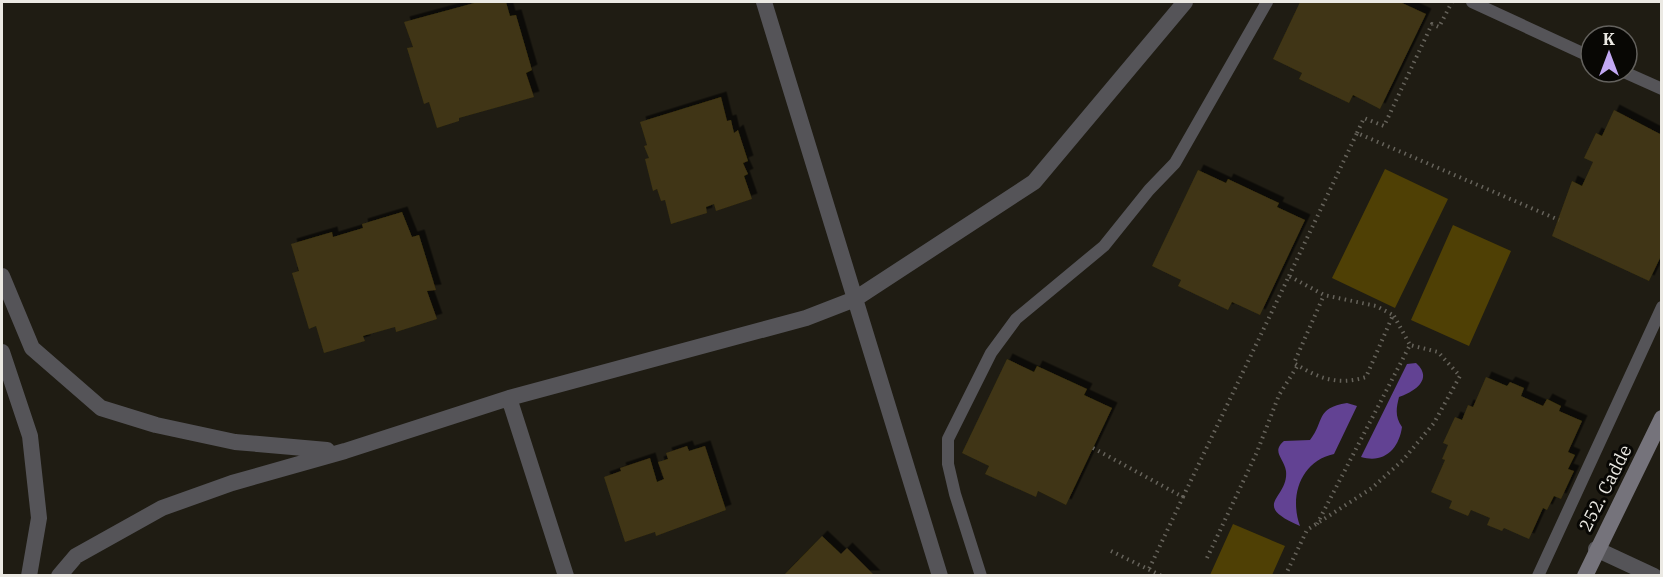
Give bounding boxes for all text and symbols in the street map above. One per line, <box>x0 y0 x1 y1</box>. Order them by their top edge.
north arrow <box>1579 24 1639 84</box>
text: K <box>1603 29 1616 49</box>
street label: 252. Cadde <box>1573 441 1637 535</box>

